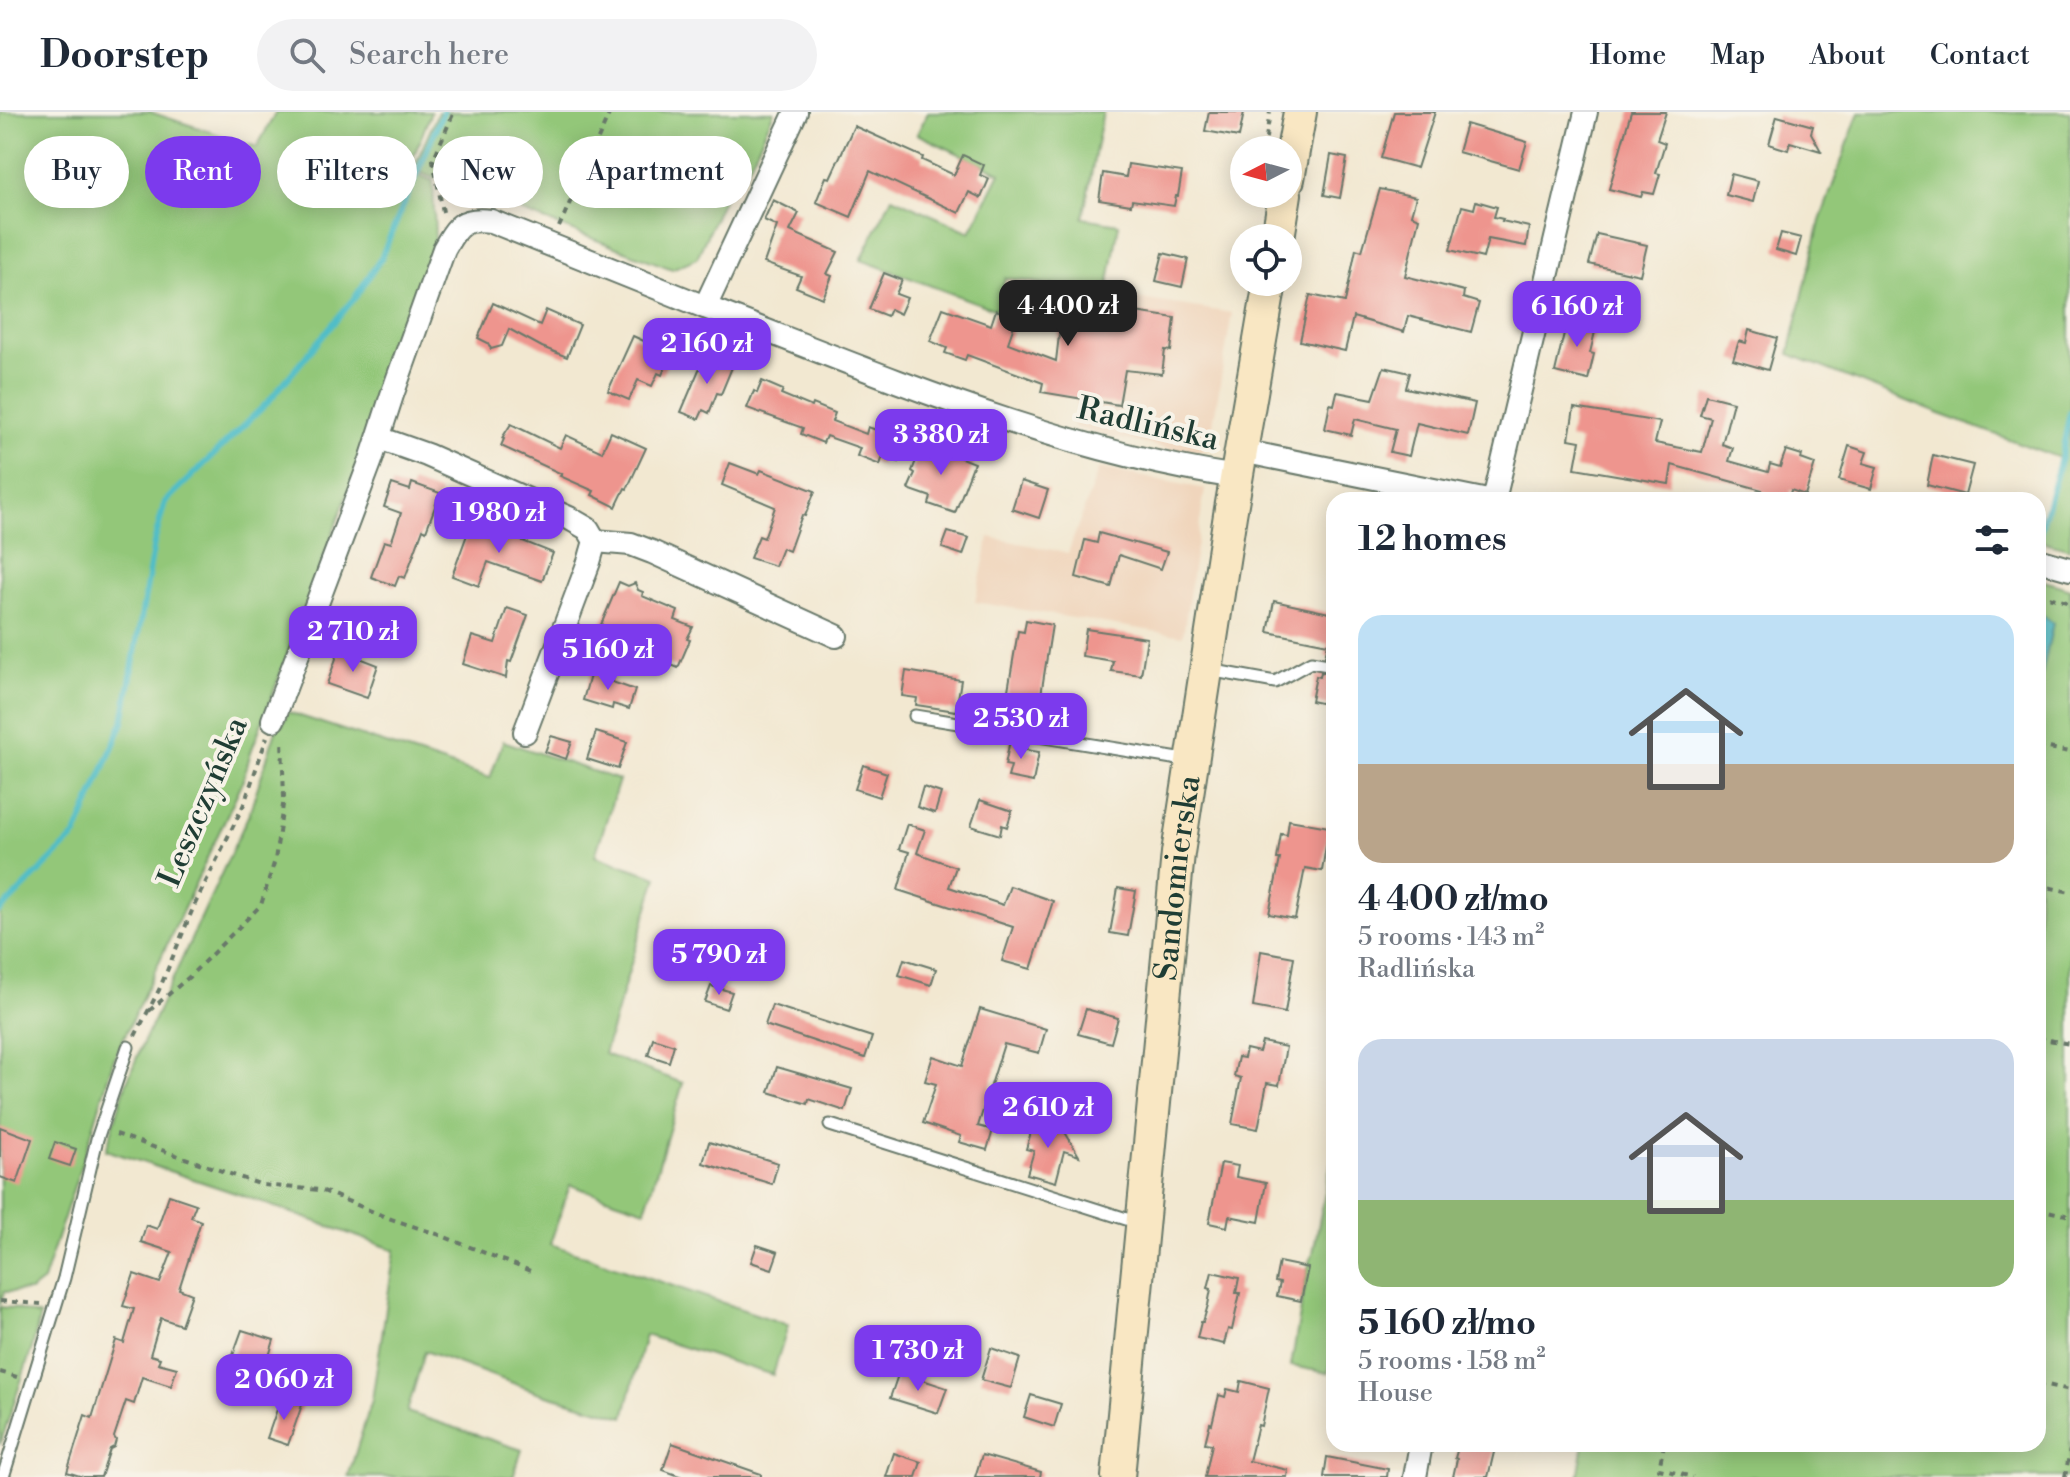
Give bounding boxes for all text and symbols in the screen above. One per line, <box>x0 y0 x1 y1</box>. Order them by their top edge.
search box <box>257 19 817 91</box>
text: Doorstep <box>40 32 209 79</box>
icon: search <box>285 33 329 77</box>
text: Search here <box>349 36 509 74</box>
text: Home <box>1590 38 1666 73</box>
text: Map <box>1710 38 1765 73</box>
text: About <box>1809 38 1886 73</box>
text: Contact <box>1930 38 2030 73</box>
chip: Buy <box>24 136 129 208</box>
chip: Rent <box>145 136 261 208</box>
chip: Filters <box>277 136 417 208</box>
chip: New <box>433 136 543 208</box>
chip: Apartment <box>559 136 752 208</box>
north arrow <box>1230 136 1302 208</box>
map controls <box>1230 136 1302 296</box>
button: locate <box>1230 224 1302 296</box>
pin: 4 400 zł <box>985 280 1151 348</box>
pin: 6 160 zł <box>1494 281 1660 349</box>
text: 4 400 zł <box>1017 290 1119 322</box>
text: 6 160 zł <box>1531 291 1623 323</box>
pin: 2 160 zł <box>624 318 790 386</box>
text: 2 160 zł <box>661 328 753 360</box>
street label: Radlińska <box>1073 388 1224 460</box>
pin: 3 380 zł <box>858 409 1024 477</box>
text: 3 380 zł <box>893 419 989 451</box>
pin: 1 980 zł <box>416 487 582 555</box>
text: 1 980 zł <box>452 497 546 529</box>
icon: filters <box>1970 518 2014 562</box>
text: 12 homes <box>1358 519 1507 561</box>
pin: 2 710 zł <box>270 606 436 674</box>
text: 2 710 zł <box>307 616 399 648</box>
pin: 5 160 zł <box>525 624 691 692</box>
text: 5 160 zł <box>562 634 654 666</box>
icon: home <box>1614 667 1758 811</box>
pin: 2 530 zł <box>938 693 1104 761</box>
text: 2 530 zł <box>973 703 1069 735</box>
street label: Leszczyńska <box>149 710 257 893</box>
street label: Sandomierska <box>1146 772 1210 982</box>
text: 4 400 zł/mo <box>1358 879 1549 921</box>
text: 5 rooms · 143 m² <box>1358 921 1544 953</box>
pin: 5 790 zł <box>636 929 802 997</box>
text: 5 790 zł <box>671 939 767 971</box>
text: Radlińska <box>1358 953 1475 985</box>
pin: 2 610 zł <box>965 1082 1131 1150</box>
icon: home <box>1614 1091 1758 1235</box>
text: 2 610 zł <box>1002 1092 1094 1124</box>
text: 5 160 zł/mo <box>1358 1303 1536 1345</box>
pin: 1 730 zł <box>835 1325 1001 1393</box>
text: 1 730 zł <box>872 1335 964 1367</box>
text: 5 rooms · 158 m² <box>1358 1345 1546 1377</box>
pin: 2 060 zł <box>201 1354 367 1422</box>
text: 2 060 zł <box>234 1364 334 1396</box>
text: House <box>1358 1377 1433 1409</box>

